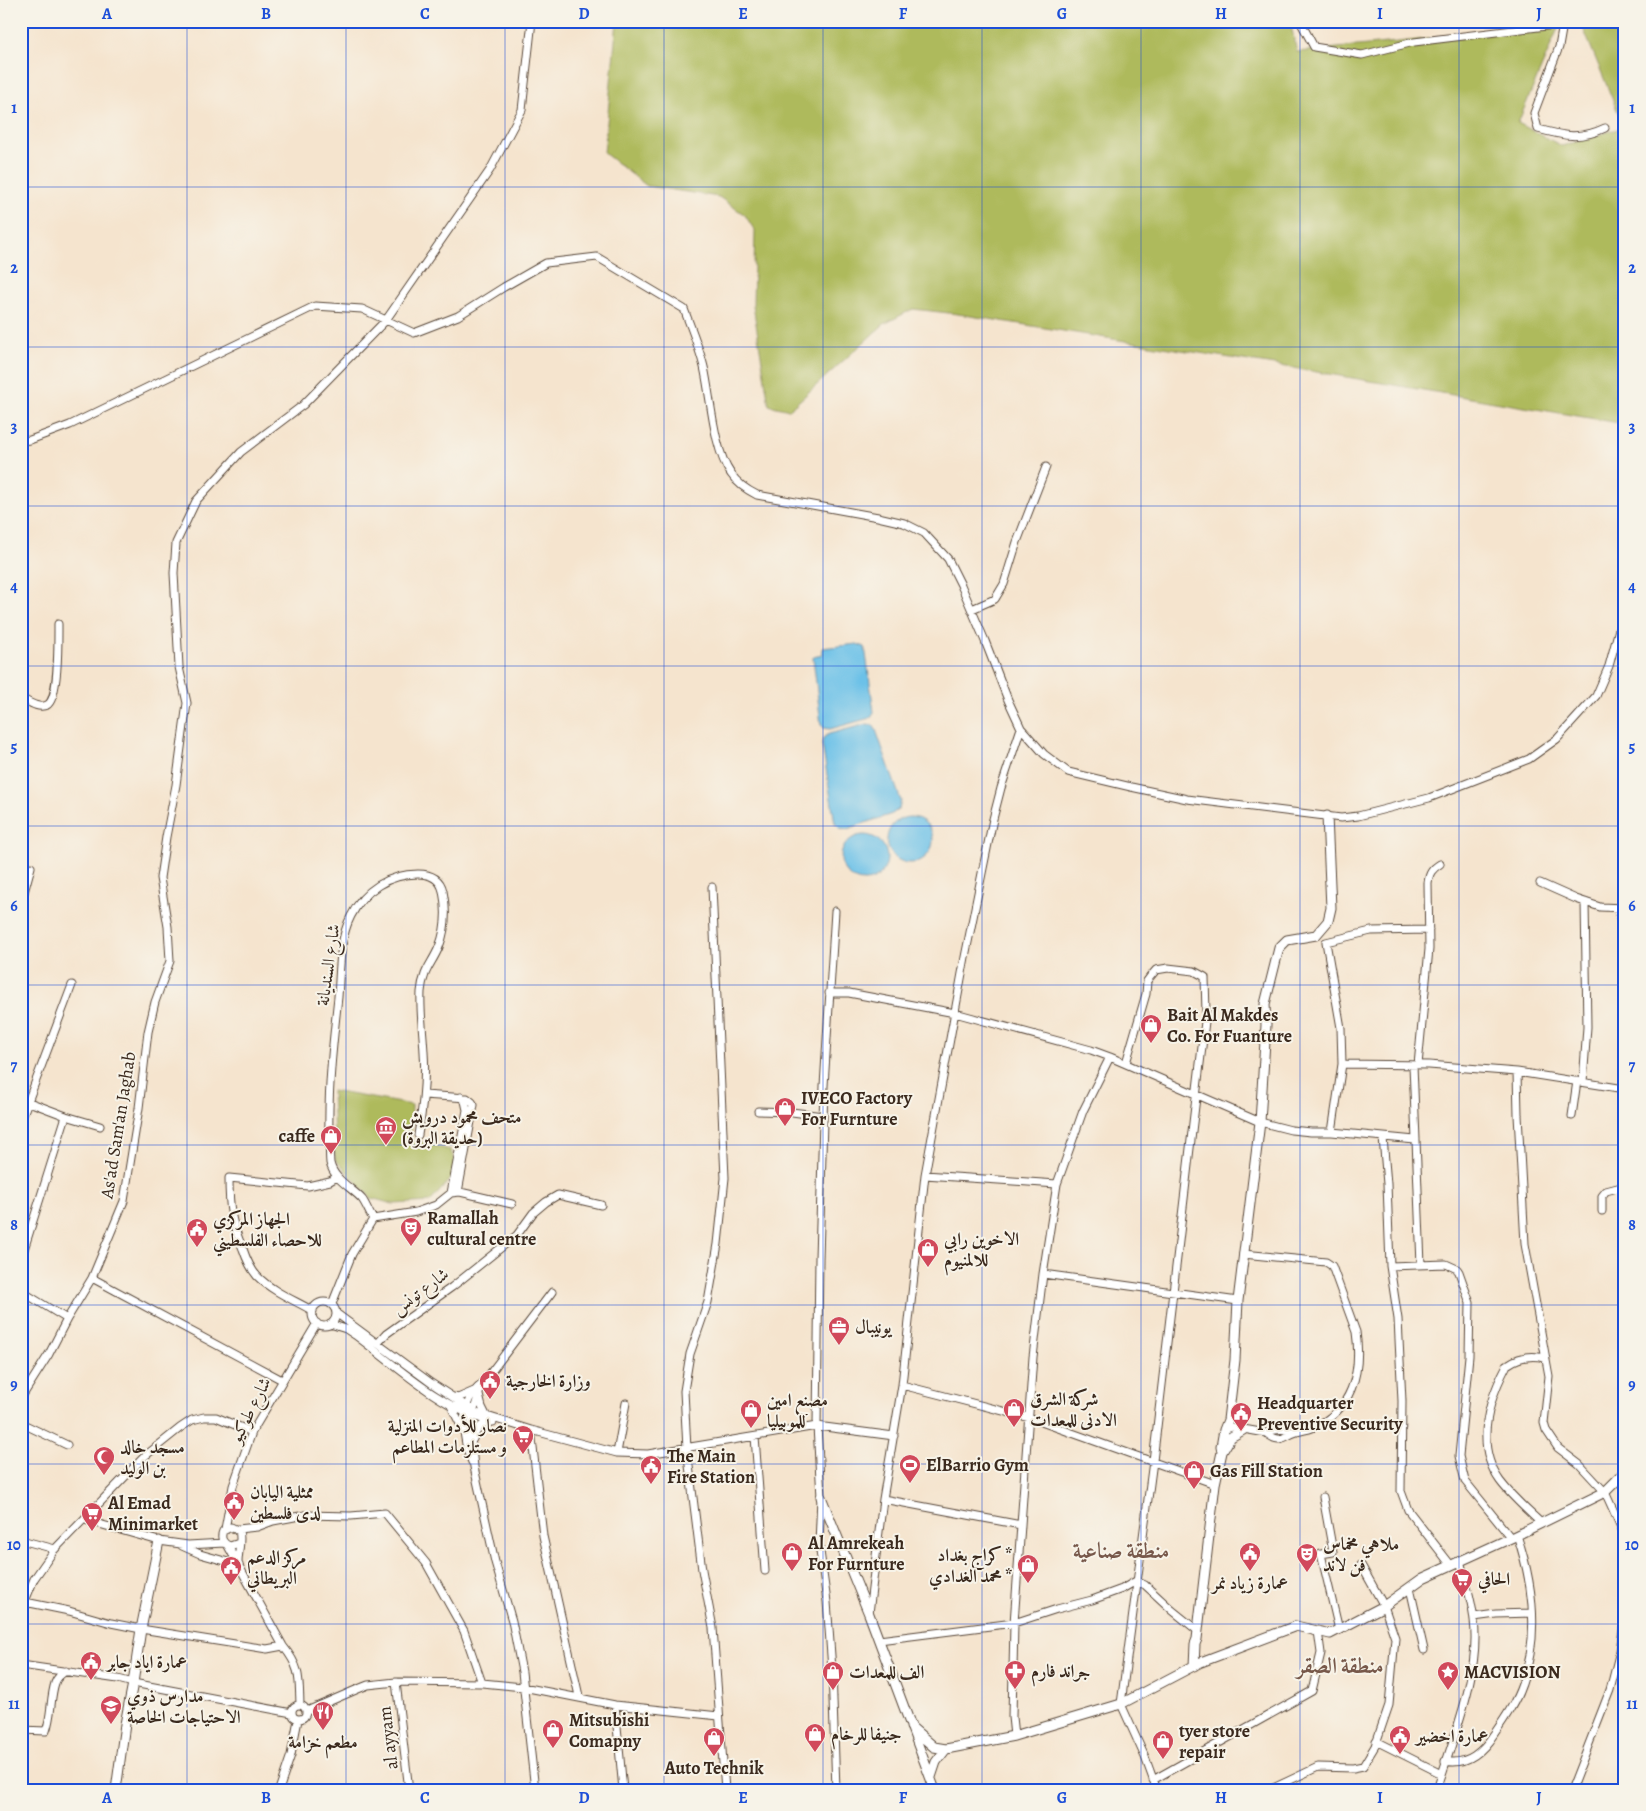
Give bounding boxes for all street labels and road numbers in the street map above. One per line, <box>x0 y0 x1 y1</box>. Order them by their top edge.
street label: شارع السنديانة <box>310 922 349 1008</box>
street label: As'ad Sam'an Jaghab <box>94 1050 141 1201</box>
street label: شارع تونس <box>386 1262 455 1322</box>
street label: شارع طوكيو <box>222 1373 279 1450</box>
street label: al ayyam <box>372 1705 404 1771</box>

